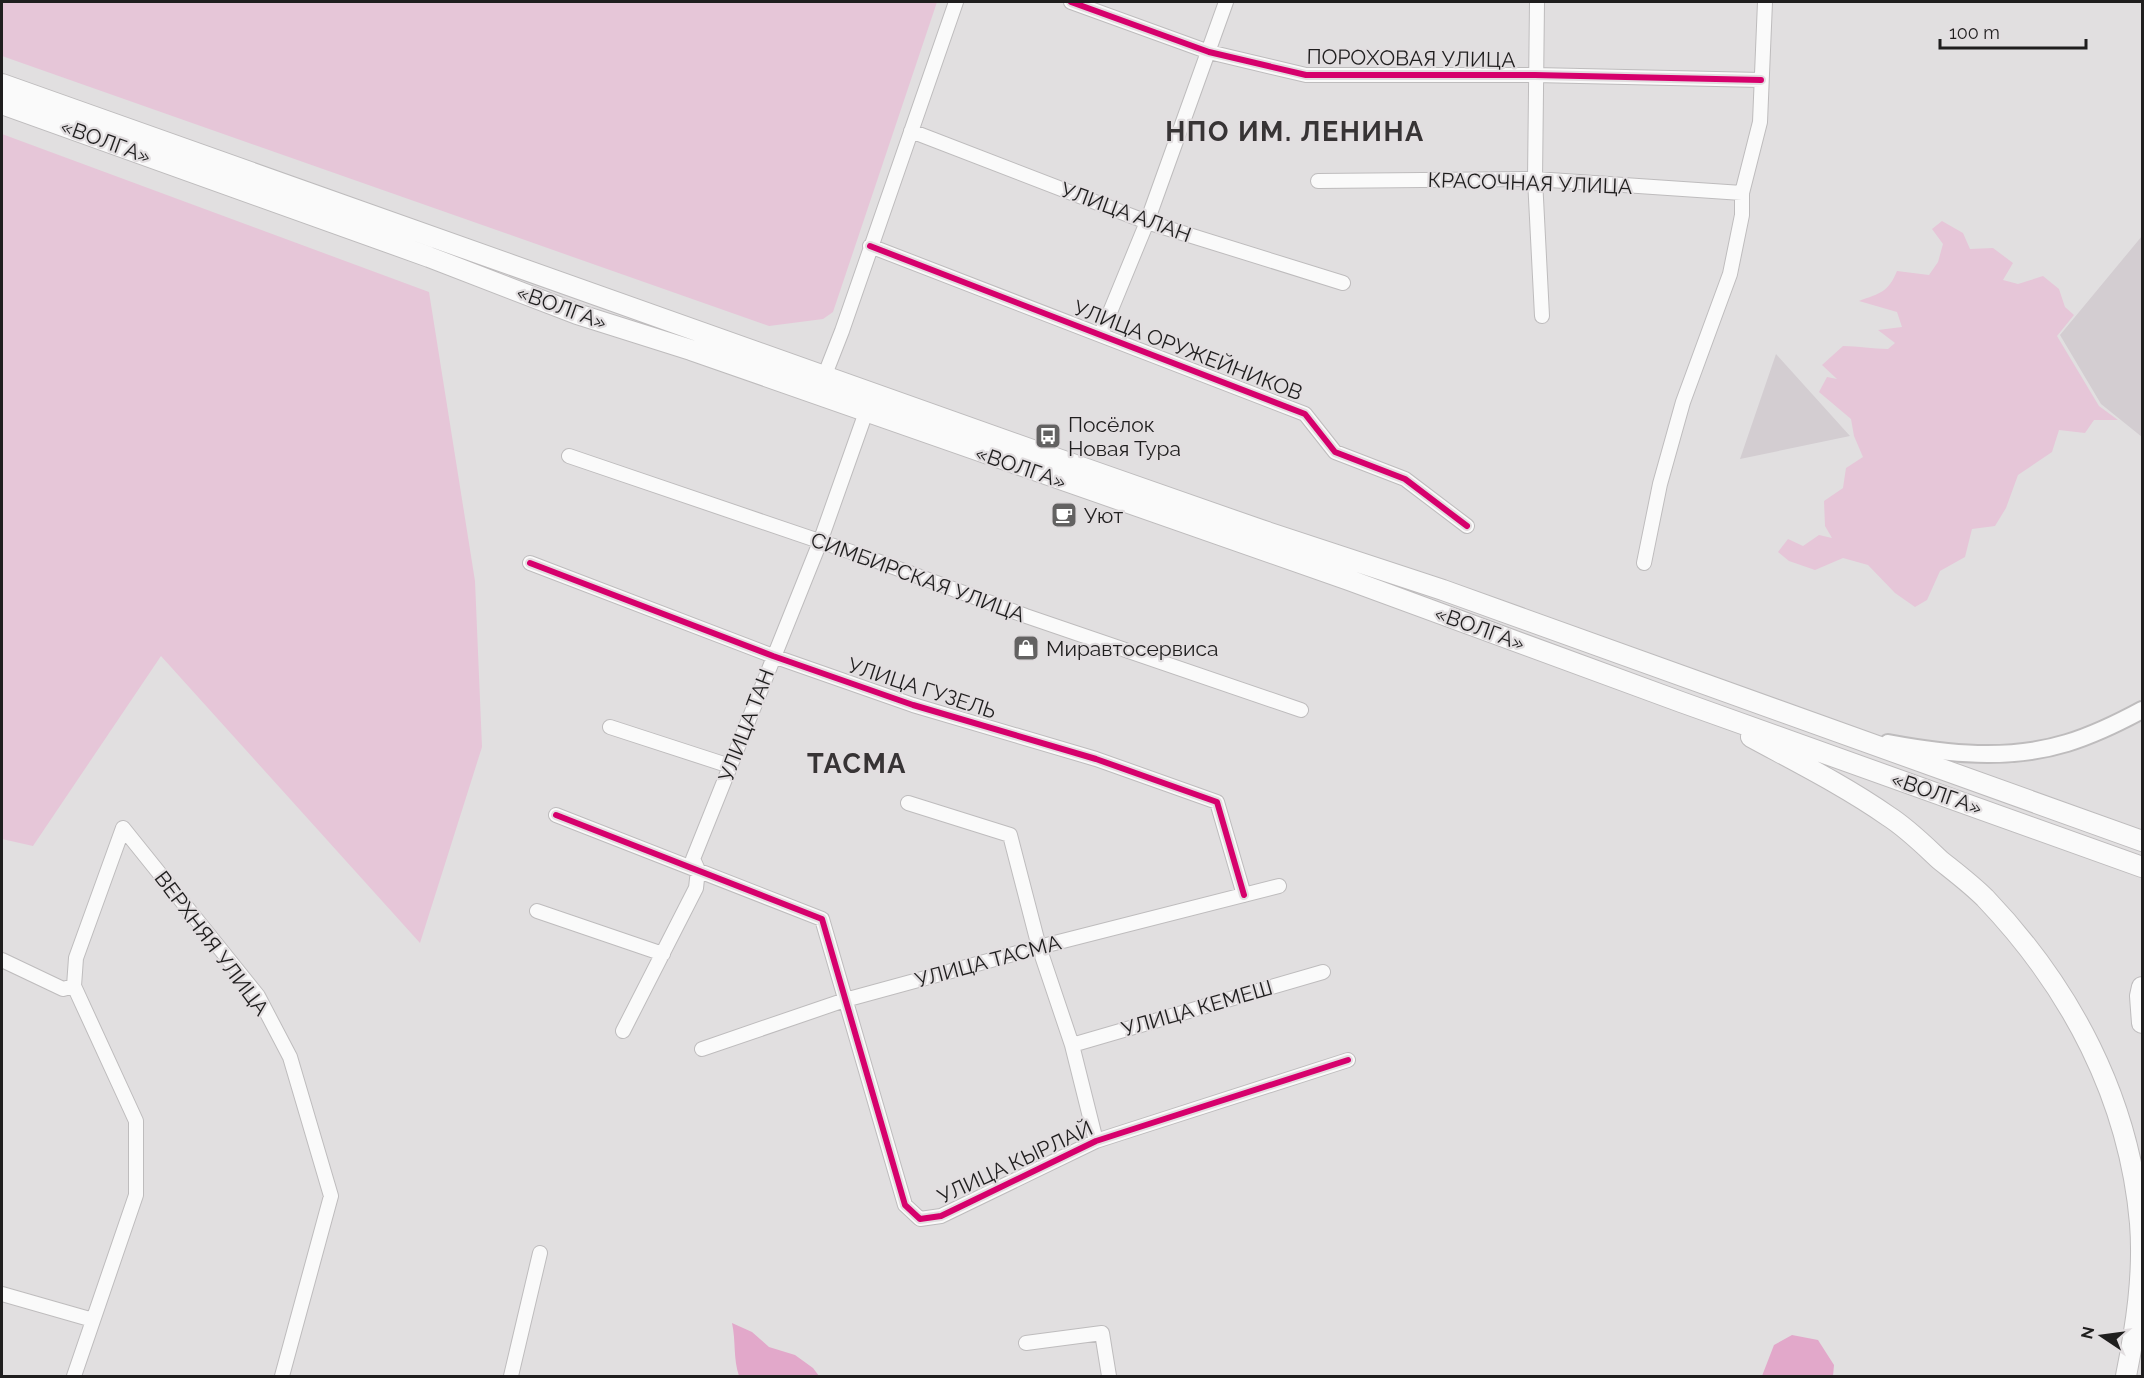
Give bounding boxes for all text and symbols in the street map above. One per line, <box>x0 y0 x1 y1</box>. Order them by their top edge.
scale bar <box>1940 12 2086 50</box>
text: 100 m <box>1949 22 2000 43</box>
street label: ПОРОХОВАЯ УЛИЦА <box>1306 44 1516 72</box>
street label: «ВОЛГА» <box>58 113 154 169</box>
district label: НПО ИМ. ЛЕНИНА <box>1165 116 1425 147</box>
street label: КРАСОЧНАЯ УЛИЦА <box>1427 167 1633 199</box>
street label: УЛИЦА АЛАН <box>1057 177 1195 247</box>
street label: «ВОЛГА» <box>514 279 610 335</box>
street label: УЛИЦА ОРУЖЕЙНИКОВ <box>1070 295 1306 405</box>
place label: Посёлок Новая Тура <box>1068 412 1181 461</box>
bus stop icon: Посёлок Новая Тура <box>1033 421 1063 451</box>
street label: «ВОЛГА» <box>972 440 1070 494</box>
cafe icon: Уют <box>1049 500 1079 530</box>
place label: Уют <box>1084 503 1123 528</box>
street label: СИМБИРСКАЯ УЛИЦА <box>808 527 1028 627</box>
street label: «ВОЛГА» <box>1432 600 1528 656</box>
shop icon: Миравтосервиса <box>1011 633 1041 663</box>
place label: Миравтосервиса <box>1046 636 1218 661</box>
street label: УЛИЦА ГУЗЕЛЬ <box>845 652 999 724</box>
street label: УЛИЦА ТАН <box>713 665 779 785</box>
district label: ТАСМА <box>807 748 907 779</box>
street label: «ВОЛГА» <box>1888 766 1986 820</box>
street label: ВЕРХНЯЯ УЛИЦА <box>150 866 274 1020</box>
street label: УЛИЦА ТАСМА <box>912 930 1064 992</box>
street label: УЛИЦА КЕМЕШ <box>1119 975 1275 1041</box>
street label: УЛИЦА КЫРЛАЙ <box>934 1115 1096 1209</box>
north arrow <box>2072 1306 2132 1366</box>
text: N <box>2077 1325 2099 1341</box>

